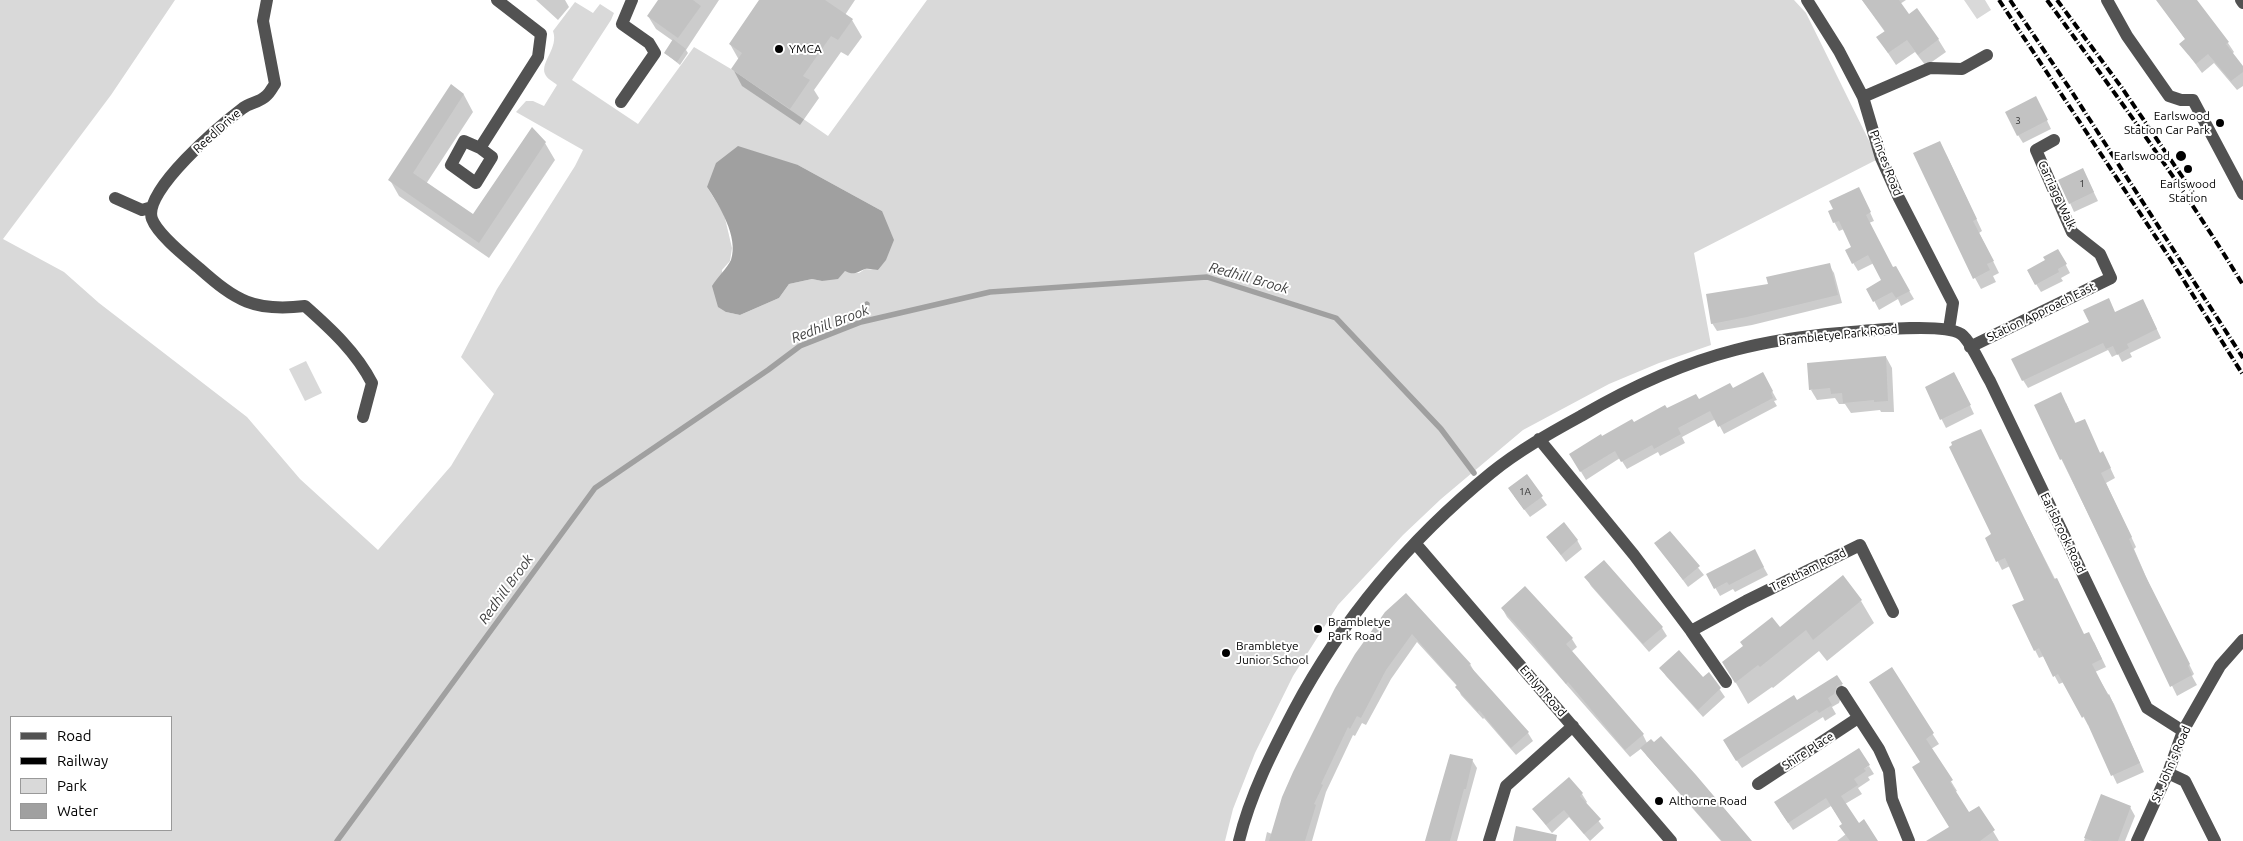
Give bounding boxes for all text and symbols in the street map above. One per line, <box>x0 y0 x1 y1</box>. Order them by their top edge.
place label: YMCA <box>789 42 822 56</box>
marker: YMCA <box>773 43 785 55</box>
street label: Reed Drive <box>190 106 244 156</box>
place label: Earlswood Station Car Park <box>2124 109 2210 137</box>
house number: 3 <box>2015 115 2021 127</box>
marker: Earlswood Station Car Park <box>2214 117 2226 129</box>
street label: Princes Road <box>1867 128 1905 198</box>
place label: Earlswood <box>2114 149 2170 163</box>
marker: Earlswood <box>2174 149 2188 163</box>
street label: Carriage Walk <box>2035 158 2079 232</box>
marker: Earlswood Station <box>2182 163 2194 175</box>
place label: Earlswood Station <box>2160 177 2216 205</box>
house number: 1 <box>2079 178 2085 190</box>
water label: Redhill Brook <box>1207 259 1291 297</box>
street label: Station Approach East <box>1984 279 2098 345</box>
water label: Redhill Brook <box>789 301 871 347</box>
street label: Brambletye Park Road <box>1778 322 1898 348</box>
house number: 1A <box>1519 486 1531 498</box>
street label: Earlsbrook Road <box>2037 490 2089 576</box>
street label: Trentham Road <box>1768 545 1848 595</box>
water label: Redhill Brook <box>475 551 537 627</box>
place label: Brambletye Park Road <box>1328 615 1391 643</box>
marker: Brambletye Park Road <box>1312 623 1324 635</box>
place label: Brambletye Junior School <box>1236 639 1309 667</box>
marker: Brambletye Junior School <box>1220 647 1232 659</box>
street label: Emlyn Road <box>1517 662 1569 720</box>
legend <box>10 716 172 831</box>
street label: St. John's Road <box>2148 724 2194 804</box>
text: Road <box>57 727 92 744</box>
street label: Shire Place <box>1779 729 1837 773</box>
text: Railway <box>57 752 108 769</box>
text: Park <box>57 777 87 794</box>
place label: Althorne Road <box>1669 794 1747 808</box>
marker: Althorne Road <box>1653 795 1665 807</box>
text: Water <box>57 802 98 819</box>

